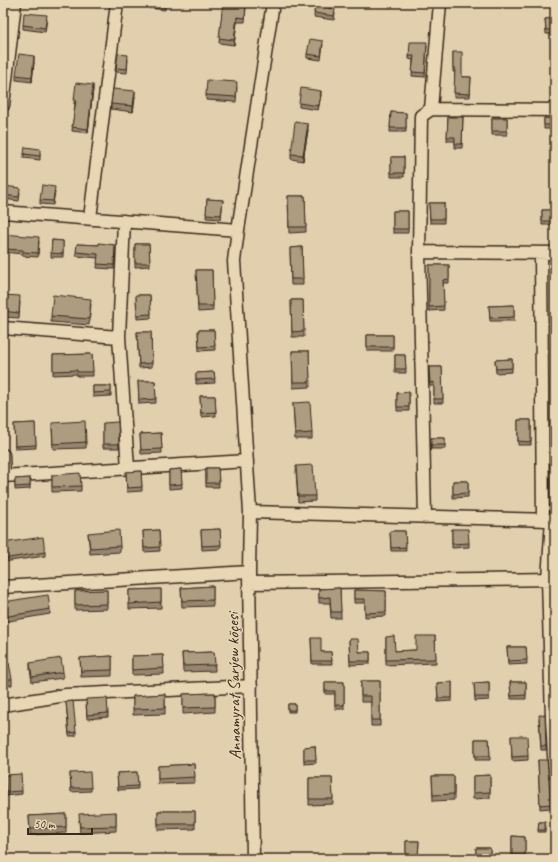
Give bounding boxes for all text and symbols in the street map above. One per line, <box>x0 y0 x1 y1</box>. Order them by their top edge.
street label: Annamyrat Sarýew köçesi <box>222 610 246 760</box>
scale bar <box>28 810 92 836</box>
text: 50 m <box>34 816 56 832</box>

